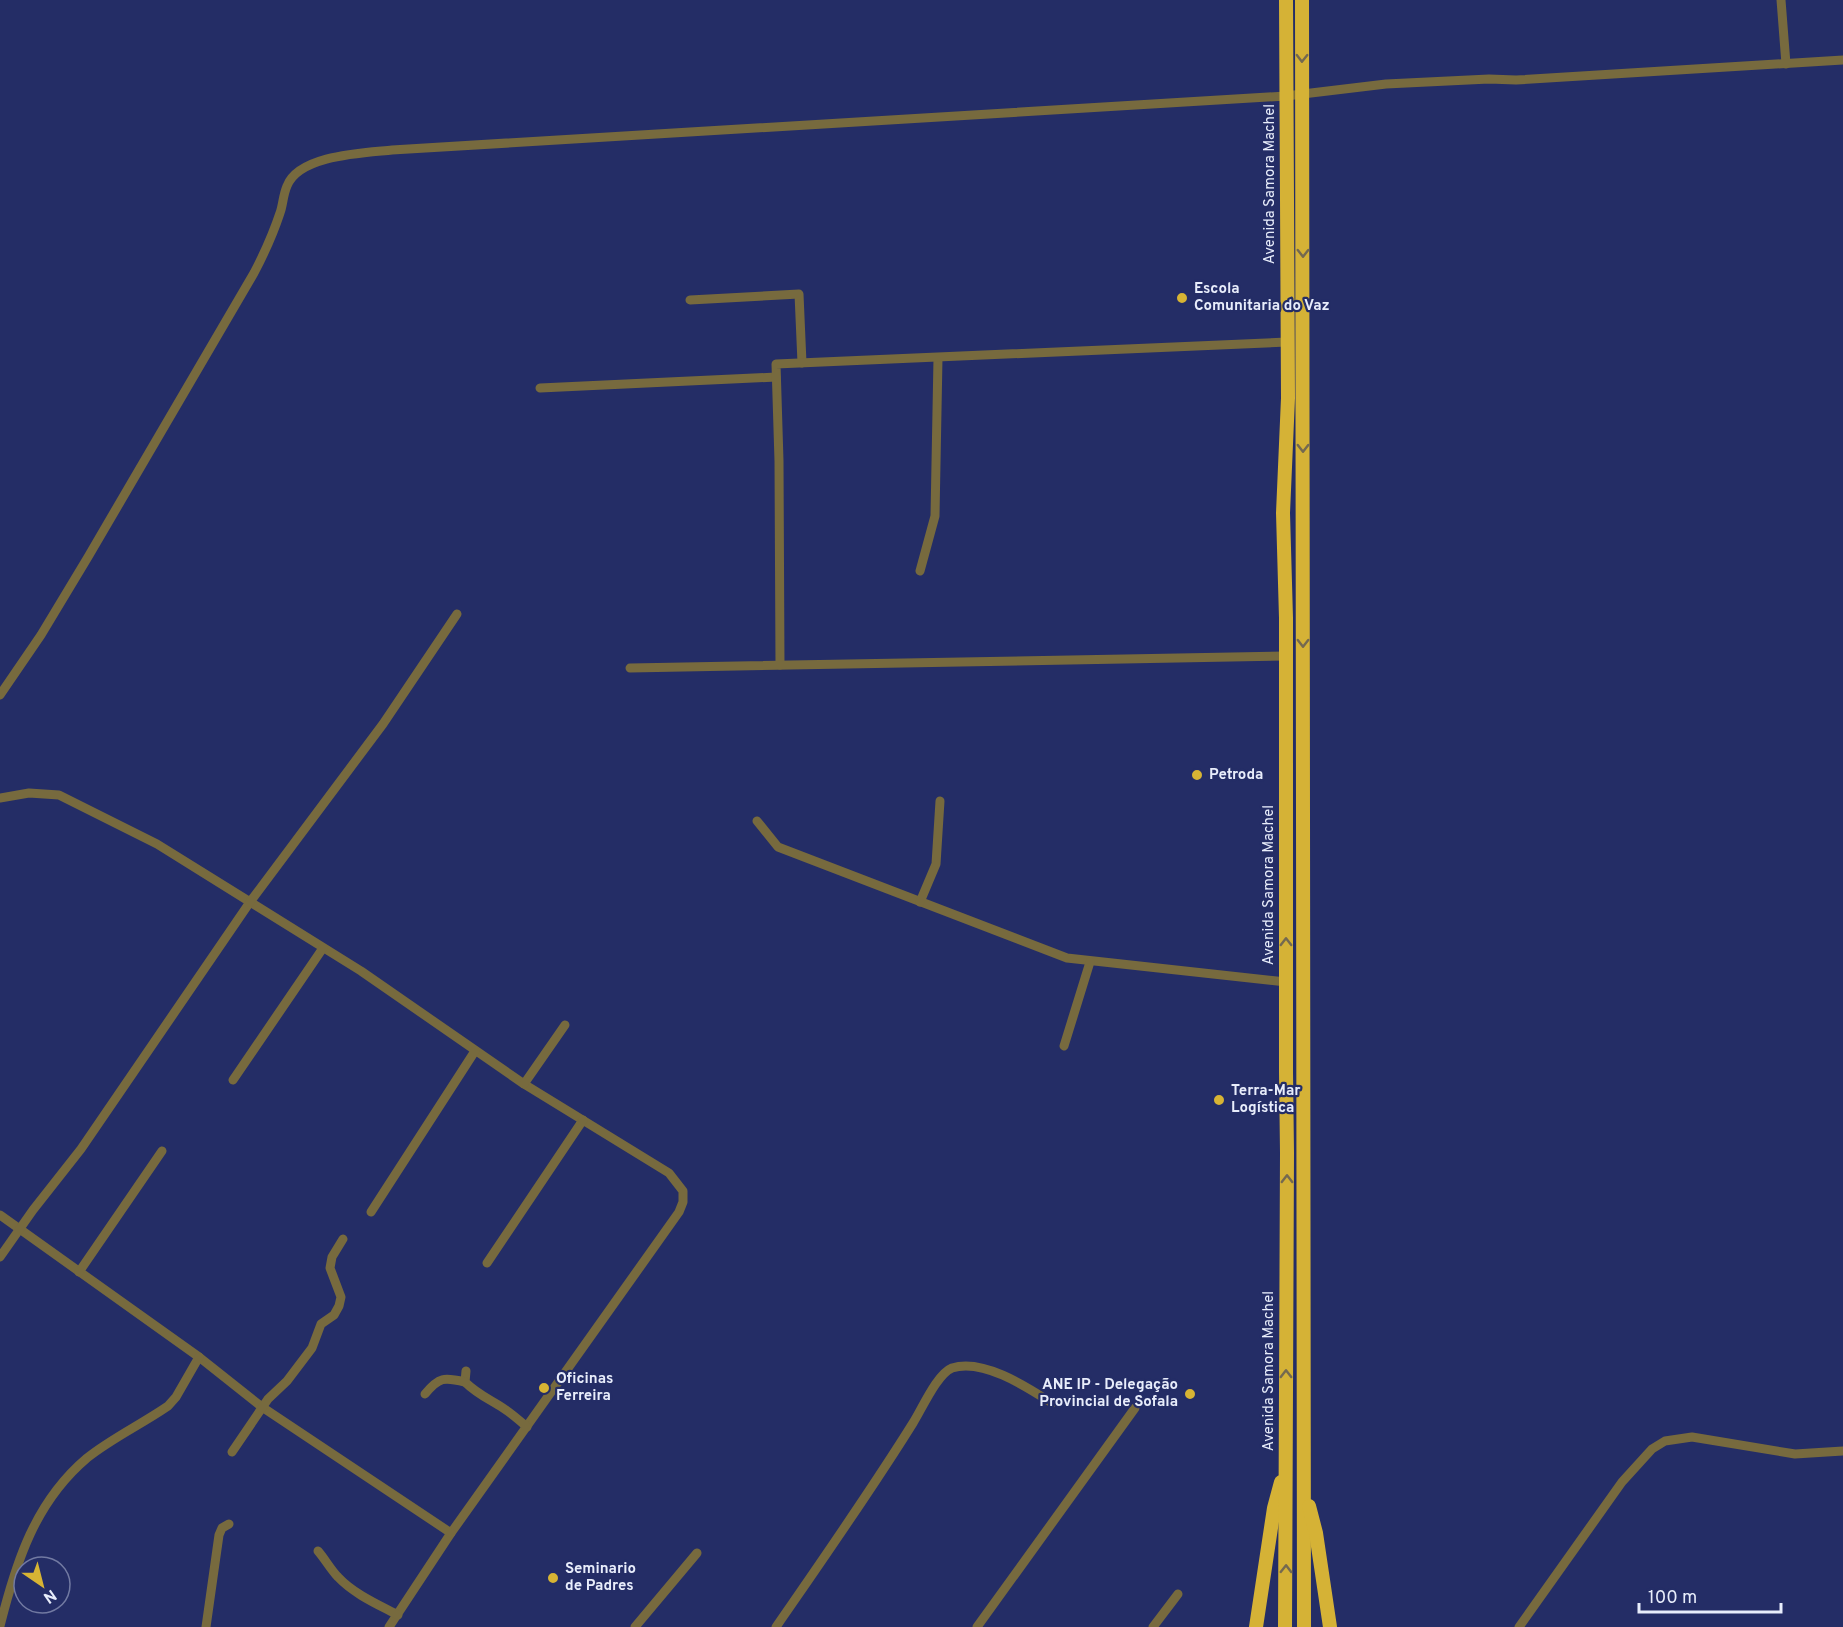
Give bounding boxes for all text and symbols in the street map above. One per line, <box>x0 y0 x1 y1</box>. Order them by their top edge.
one-way arrow <box>1296 54 1309 63</box>
street label: Avenida Samora Machel <box>1261 104 1280 264</box>
one-way arrow <box>1297 249 1309 258</box>
place label: Escola Comunitaria do Vaz <box>1194 280 1330 316</box>
marker: Escola Comunitaria do Vaz <box>1175 291 1189 305</box>
one-way arrow <box>1297 444 1309 453</box>
one-way arrow <box>1297 639 1309 648</box>
place label: Petroda <box>1209 766 1263 785</box>
marker: Petroda <box>1190 768 1204 782</box>
street label: Avenida Samora Machel <box>1260 805 1279 965</box>
one-way arrow <box>1280 937 1292 946</box>
place label: Terra-Mar Logística <box>1231 1082 1301 1118</box>
marker: Terra-Mar Logística <box>1212 1093 1226 1107</box>
one-way arrow <box>1281 1174 1293 1183</box>
street label: Avenida Samora Machel <box>1260 1291 1279 1451</box>
one-way arrow <box>1280 1369 1292 1378</box>
place label: Oficinas Ferreira <box>556 1370 614 1406</box>
place label: ANE IP - Delegação Provincial de Sofala <box>1039 1376 1178 1412</box>
marker: Oficinas Ferreira <box>537 1381 551 1395</box>
marker: ANE IP - Delegação Provincial de Sofala <box>1183 1387 1197 1401</box>
north arrow <box>12 1555 72 1615</box>
place label: Seminario de Padres <box>565 1560 636 1596</box>
one-way arrow <box>1280 1564 1292 1573</box>
marker: Seminario de Padres <box>546 1571 560 1585</box>
scale bar <box>1639 1576 1782 1614</box>
text: N <box>39 1584 60 1607</box>
text: 100 m <box>1648 1587 1697 1610</box>

